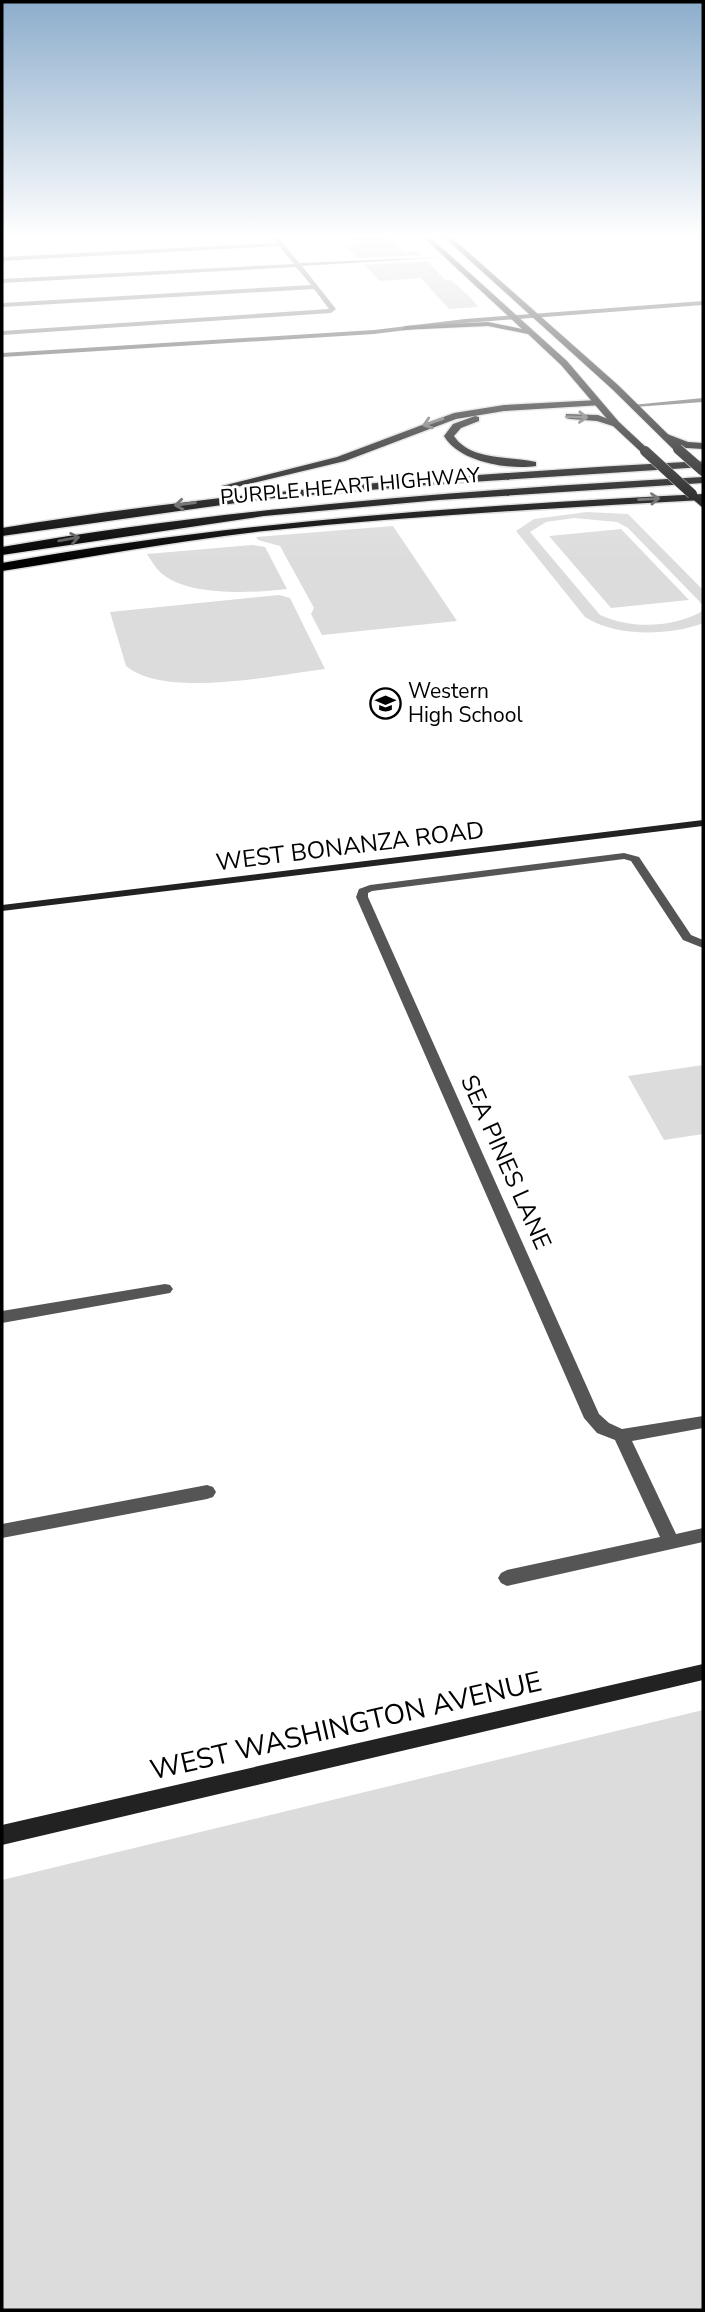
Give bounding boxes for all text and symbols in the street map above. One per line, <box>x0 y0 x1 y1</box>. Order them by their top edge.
one-way arrow <box>566 410 589 423</box>
one-way arrow <box>423 417 445 429</box>
street label: PURPLE HEART HIGHWAY <box>219 461 482 511</box>
one-way arrow <box>637 493 660 506</box>
one-way arrow <box>174 497 197 510</box>
one-way arrow <box>57 532 80 545</box>
place label: Western High School <box>408 677 523 729</box>
school or university icon: Western High School <box>368 686 402 720</box>
street label: WEST BONANZA ROAD <box>214 814 486 878</box>
street label: SEA PINES LANE <box>453 1070 559 1254</box>
street label: WEST WASHINGTON AVENUE <box>147 1662 545 1790</box>

